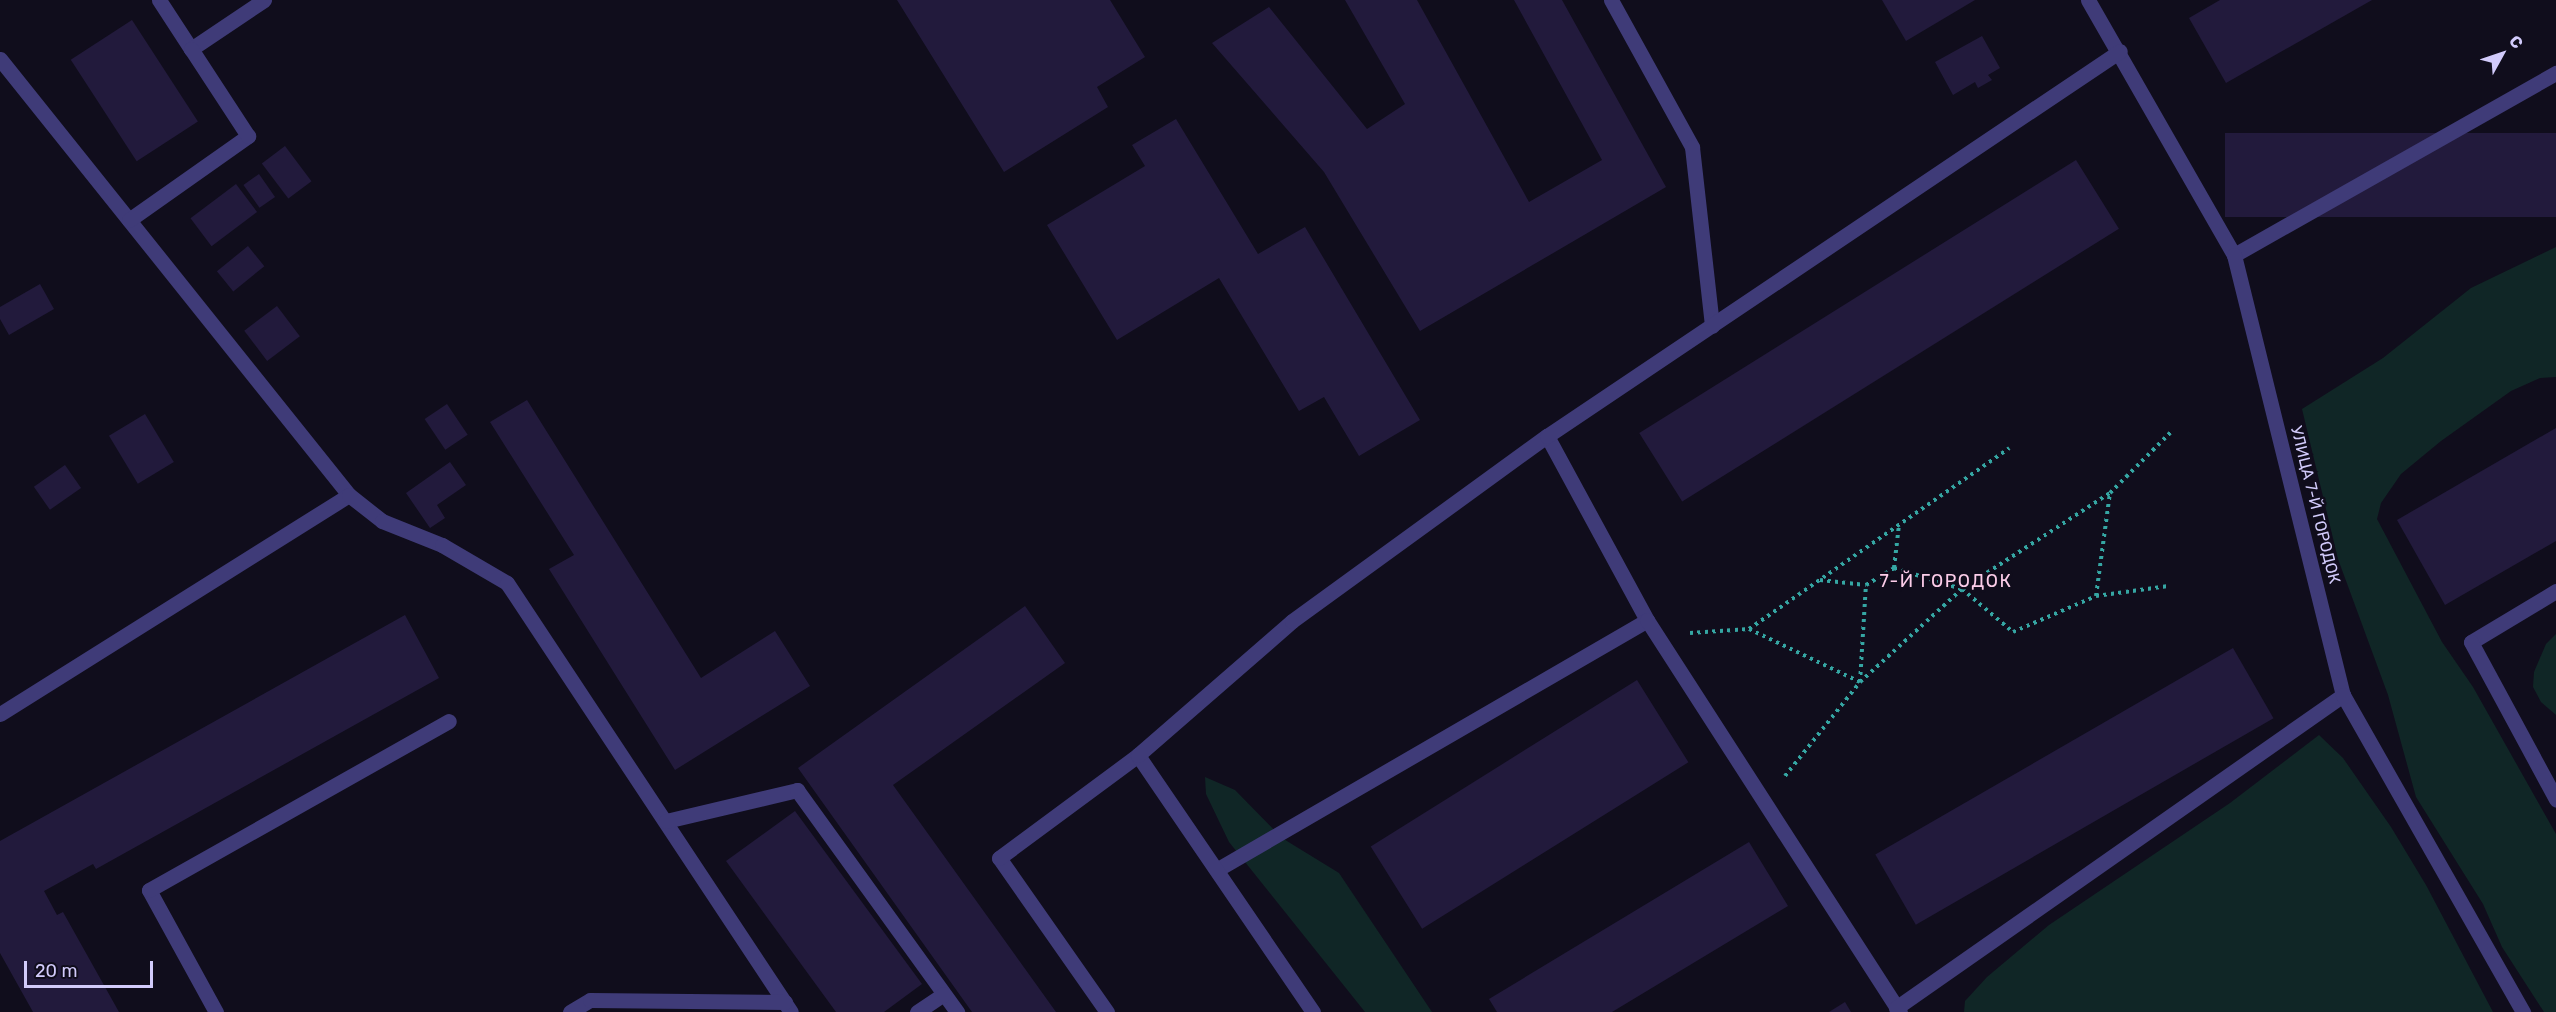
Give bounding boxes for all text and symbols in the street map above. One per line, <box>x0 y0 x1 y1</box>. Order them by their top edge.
north arrow <box>2472 24 2532 84</box>
text: С <box>2505 32 2527 53</box>
street label: УЛИЦА 7-Й ГОРОДОК <box>2286 424 2344 586</box>
district label: 7-Й ГОРОДОК <box>1879 570 2013 592</box>
scale bar <box>27 949 156 987</box>
text: 20 m <box>35 960 77 982</box>

